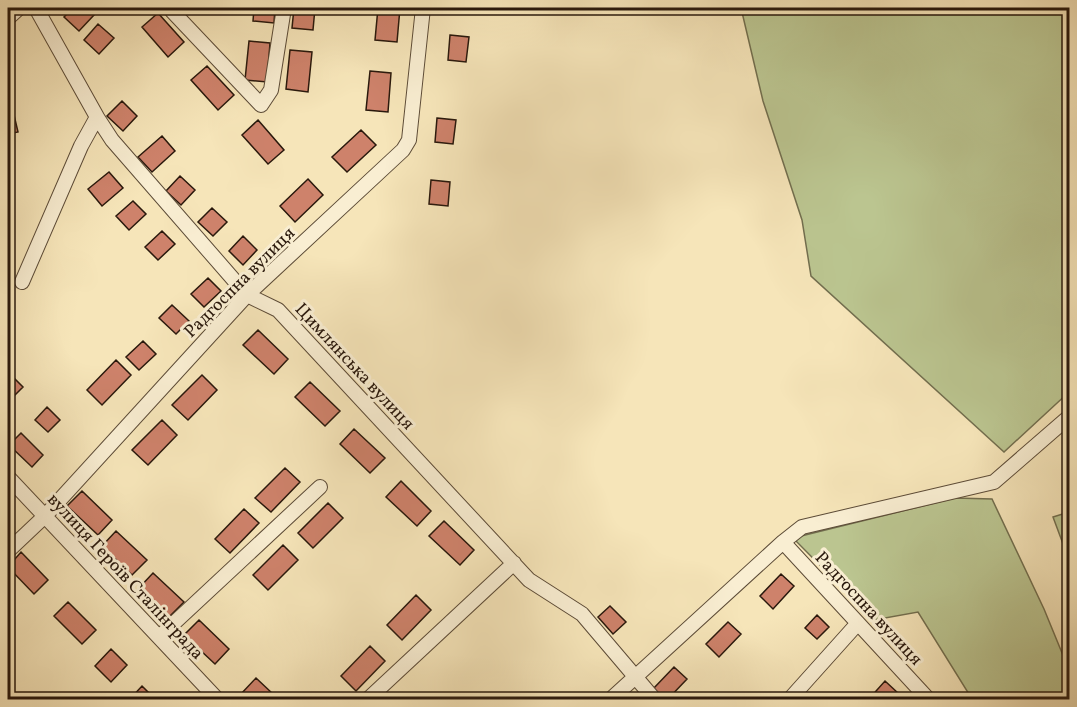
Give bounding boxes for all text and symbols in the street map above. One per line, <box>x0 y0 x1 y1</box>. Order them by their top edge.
street label: Радгоспна вулиця <box>179 222 301 344</box>
street label: Цимлянська вулиця <box>288 298 419 436</box>
street label: вулиця Героїв Сталінграда <box>41 488 209 666</box>
street label: Радгоспна вулиця <box>808 546 927 672</box>

